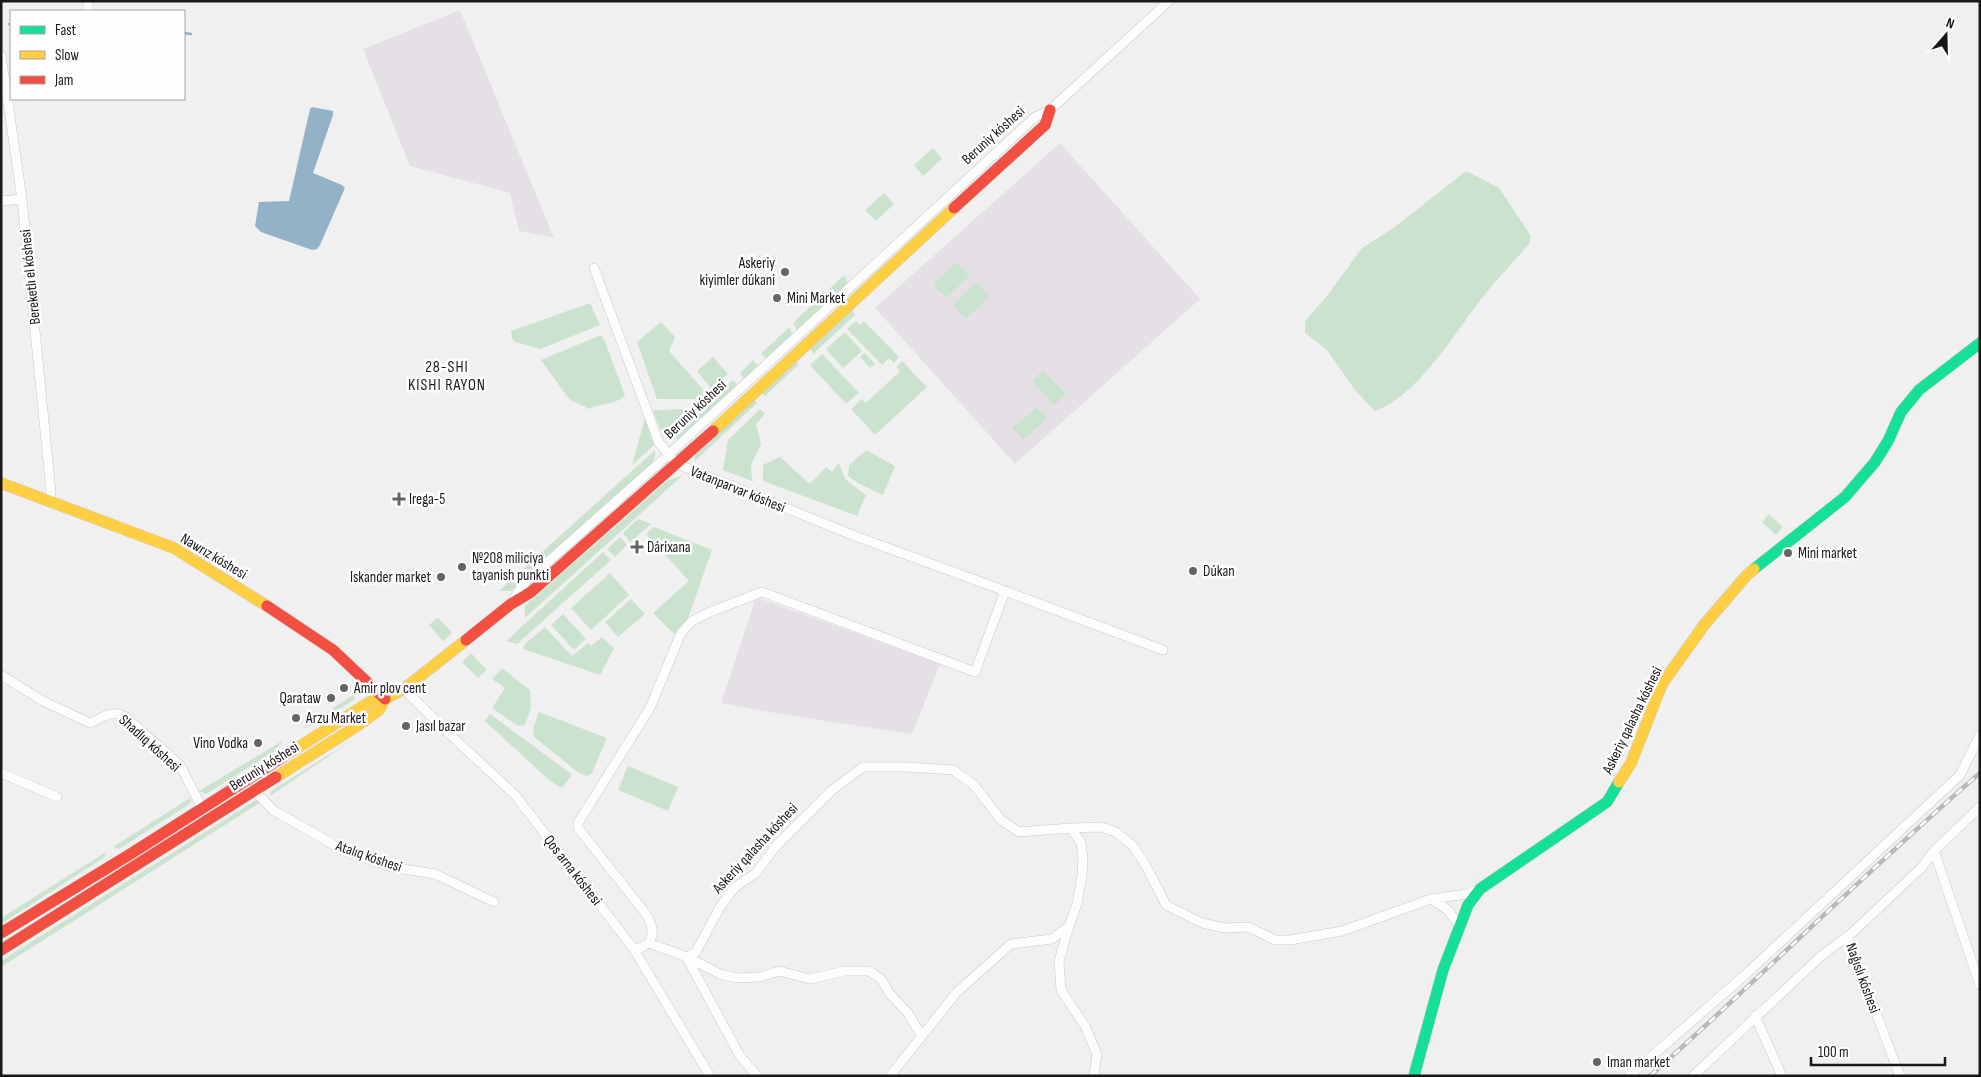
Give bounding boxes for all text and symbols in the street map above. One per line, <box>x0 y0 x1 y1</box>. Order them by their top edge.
legend <box>10 10 185 100</box>
north arrow <box>1921 10 1971 60</box>
text: N <box>1944 14 1957 33</box>
text: Fast <box>55 21 77 40</box>
text: Slow <box>55 46 79 65</box>
text: Jam <box>54 71 73 90</box>
street label: Beruniy kóshesi <box>958 102 1029 169</box>
street label: Bereketlı el kóshesi <box>16 228 45 326</box>
place label: Askeriy kiyimler dúkani <box>700 254 775 290</box>
marker: Askeriy kiyimler dúkani <box>779 266 791 278</box>
place label: Mini Market <box>787 289 846 308</box>
marker: Mini Market <box>771 292 783 304</box>
district label: 28-SHI KISHI RAYON <box>408 358 486 395</box>
street label: Beruniy kóshesi <box>660 376 731 443</box>
street label: Vatanparvar kóshesi <box>687 462 788 517</box>
place label: Irega-5 <box>409 490 445 509</box>
marker: Irega-5 <box>393 493 405 505</box>
street label: Nawrız kóshesi <box>177 529 251 584</box>
place label: Dárixana <box>647 538 691 557</box>
marker: Dárixana <box>631 541 643 553</box>
place label: Mini market <box>1798 544 1857 563</box>
marker: Mini market <box>1782 547 1794 559</box>
place label: №208 miliciya tayanish punkti <box>472 549 549 585</box>
marker: №208 miliciya tayanish punkti <box>456 561 468 573</box>
place label: Dúkan <box>1203 562 1235 581</box>
marker: Dúkan <box>1187 565 1199 577</box>
place label: Iskander market <box>350 568 431 587</box>
marker: Iskander market <box>435 571 447 583</box>
street label: Askeriy qalasha kóshesi <box>1598 663 1667 778</box>
place label: Amir plov cent <box>353 679 427 698</box>
marker: Amir plov cent <box>338 682 350 694</box>
place label: Qarataw <box>280 689 322 708</box>
marker: Qarataw <box>325 692 337 704</box>
place label: Arzu Market <box>305 709 367 728</box>
street label: Shadlıq kóshesi <box>115 711 185 776</box>
marker: Arzu Market <box>290 712 302 724</box>
place label: Jasıl bazar <box>415 717 466 736</box>
marker: Jasıl bazar <box>400 720 412 732</box>
place label: Vino Vodka <box>193 734 248 753</box>
street label: Beruniy kóshesi <box>226 737 303 795</box>
marker: Vino Vodka <box>252 737 264 749</box>
street label: Askeriy qalasha kóshesi <box>708 799 802 898</box>
street label: Qos arna kóshesi <box>539 831 606 909</box>
street label: Atalıq kóshesi <box>332 836 405 877</box>
street label: Naǵıslı kóshesi <box>1841 940 1884 1016</box>
scale bar <box>1811 1034 1945 1066</box>
text: 100 m <box>1818 1043 1849 1062</box>
place label: Iman market <box>1607 1053 1670 1072</box>
marker: Iman market <box>1591 1056 1603 1068</box>

